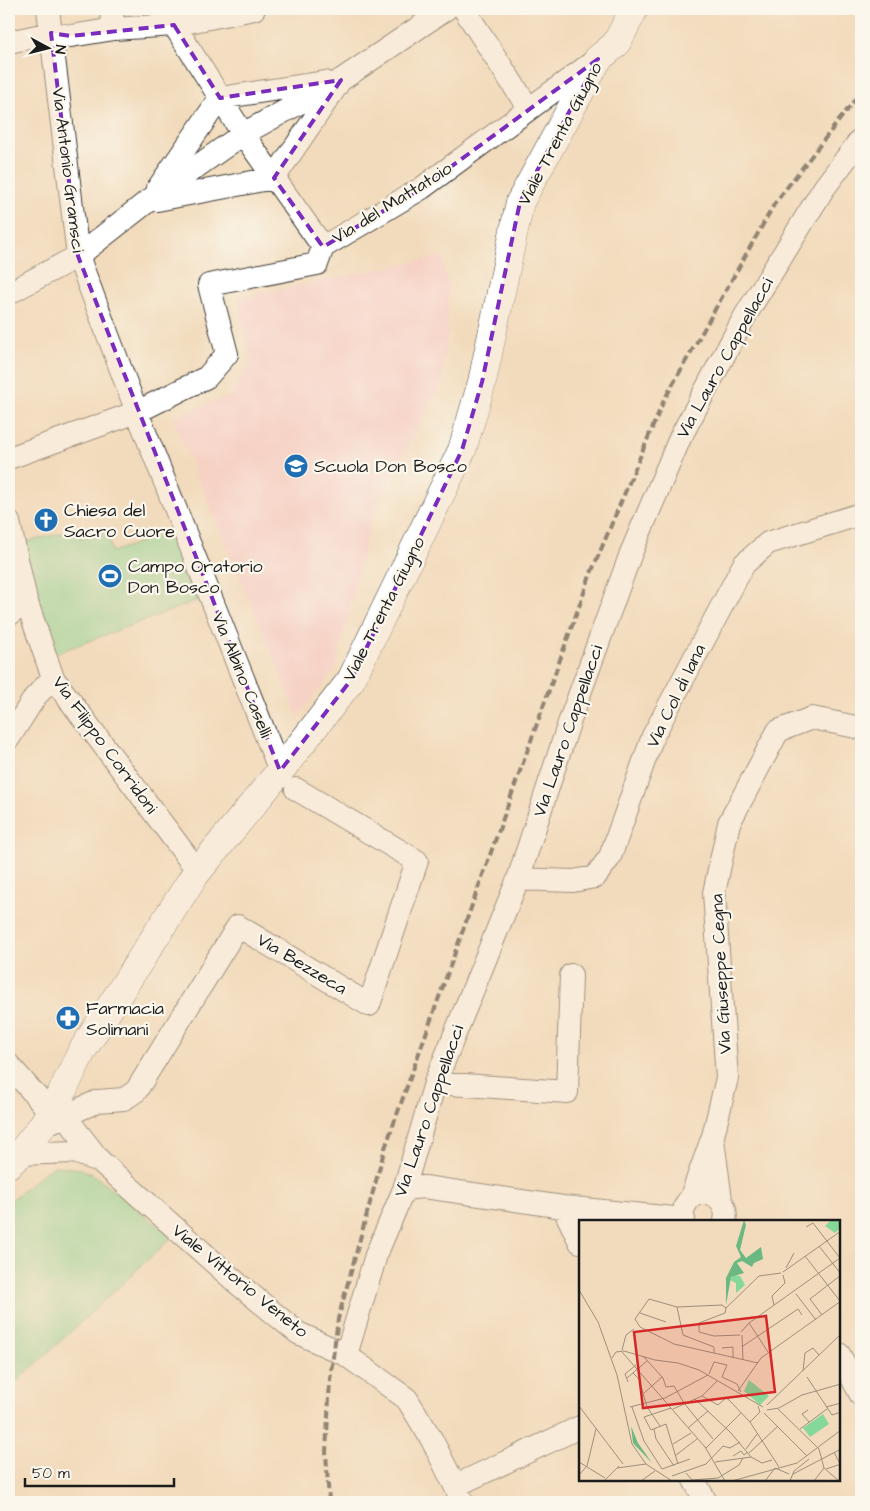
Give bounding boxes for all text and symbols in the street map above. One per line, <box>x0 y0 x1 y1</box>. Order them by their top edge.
north arrow <box>22 22 72 72</box>
text: N <box>49 44 70 55</box>
street label: Viale Trenta Giugno <box>512 58 609 211</box>
street label: Via Antonio Gramsci <box>45 86 91 254</box>
street label: Via del Mattatoio <box>327 156 457 250</box>
street label: Via Lauro Cappellacci <box>670 273 780 443</box>
school or university icon: Scuola Don Bosco <box>283 453 309 479</box>
place label: Scuola Don Bosco <box>314 454 467 479</box>
place label: Chiesa del Sacro Cuore <box>64 498 175 544</box>
church icon: Chiesa del Sacro Cuore <box>33 507 59 533</box>
street label: Viale Trenta Giugno <box>337 532 432 686</box>
place label: Campo Oratorio Don Bosco <box>128 554 263 600</box>
sports icon: Campo Oratorio Don Bosco <box>97 563 123 589</box>
street label: Via Albino Caselli <box>206 609 279 742</box>
street label: Via Col di lana <box>640 640 712 752</box>
street label: Via Lauro Cappellacci <box>527 641 609 820</box>
street label: Via Filippo Corridoni <box>46 671 164 819</box>
street label: Via Giuseppe Cegna <box>704 893 739 1055</box>
street label: Via Bezzeca <box>252 927 352 1001</box>
place label: Farmacia Solimani <box>86 996 164 1042</box>
pharmacy icon: Farmacia Solimani <box>55 1005 81 1031</box>
street label: Via Lauro Cappellacci <box>388 1021 470 1200</box>
street label: Viale Vittorio Veneto <box>167 1218 313 1344</box>
inset map <box>579 1220 840 1481</box>
scale bar <box>25 1456 174 1488</box>
text: 50 m <box>32 1463 70 1484</box>

